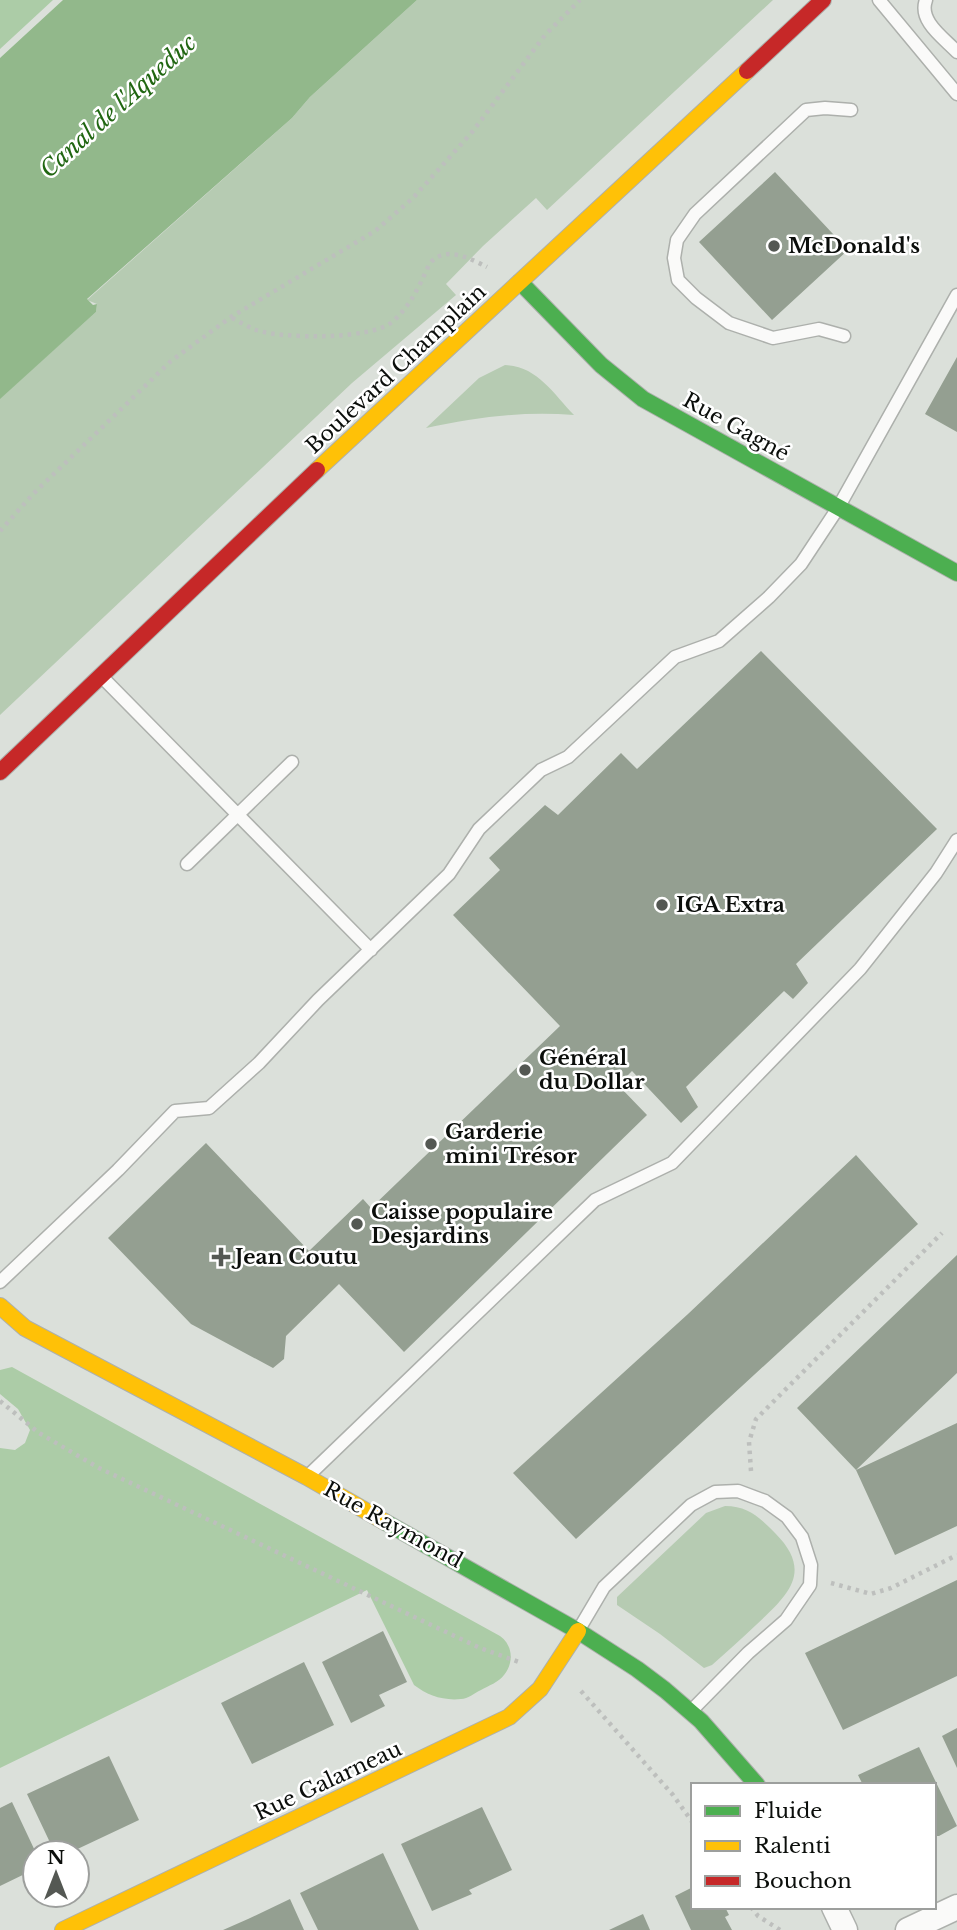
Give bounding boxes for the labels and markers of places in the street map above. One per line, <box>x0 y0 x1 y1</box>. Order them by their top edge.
place label: McDonald's <box>788 233 920 259</box>
marker: McDonald's <box>766 238 782 254</box>
place label: IGA Extra <box>676 892 785 918</box>
marker: IGA Extra <box>654 897 670 913</box>
place label: Général du Dollar <box>539 1045 645 1095</box>
marker: Général du Dollar <box>517 1062 533 1078</box>
place label: Garderie mini Trésor <box>445 1119 578 1169</box>
marker: Garderie mini Trésor <box>423 1136 439 1152</box>
place label: Caisse populaire Desjardins <box>371 1199 553 1249</box>
marker: Caisse populaire Desjardins <box>349 1216 365 1232</box>
place label: Jean Coutu <box>231 1244 357 1270</box>
marker: Jean Coutu <box>213 1249 229 1265</box>

